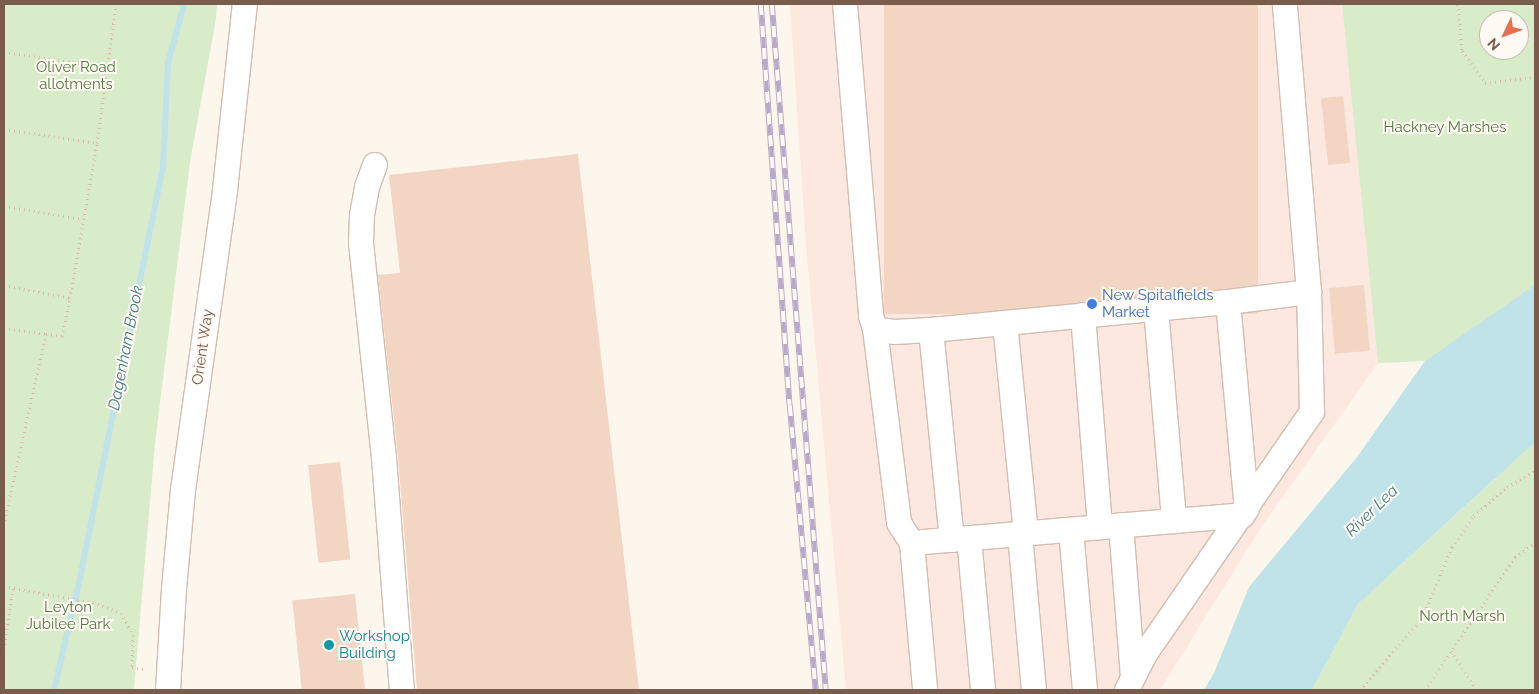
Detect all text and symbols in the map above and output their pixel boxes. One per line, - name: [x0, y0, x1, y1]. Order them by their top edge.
- north arrow: [1479, 10, 1529, 60]
- text: N: [1484, 35, 1503, 54]
- park label: Oliver Road allotments: [36, 58, 116, 93]
- park label: Hackney Marshes: [1383, 119, 1507, 137]
- water label: Dagenham Brook: [105, 284, 147, 412]
- place label: New Spitalfields Market: [1102, 286, 1214, 321]
- marker: New Spitalfields Market: [1086, 298, 1098, 310]
- street label: Orient Way: [189, 308, 217, 386]
- water label: River Lea: [1342, 481, 1402, 541]
- park label: Leyton Jubilee Park: [26, 598, 110, 633]
- park label: North Marsh: [1419, 608, 1505, 626]
- place label: Workshop Building: [339, 627, 410, 662]
- marker: Workshop Building: [323, 639, 335, 651]

